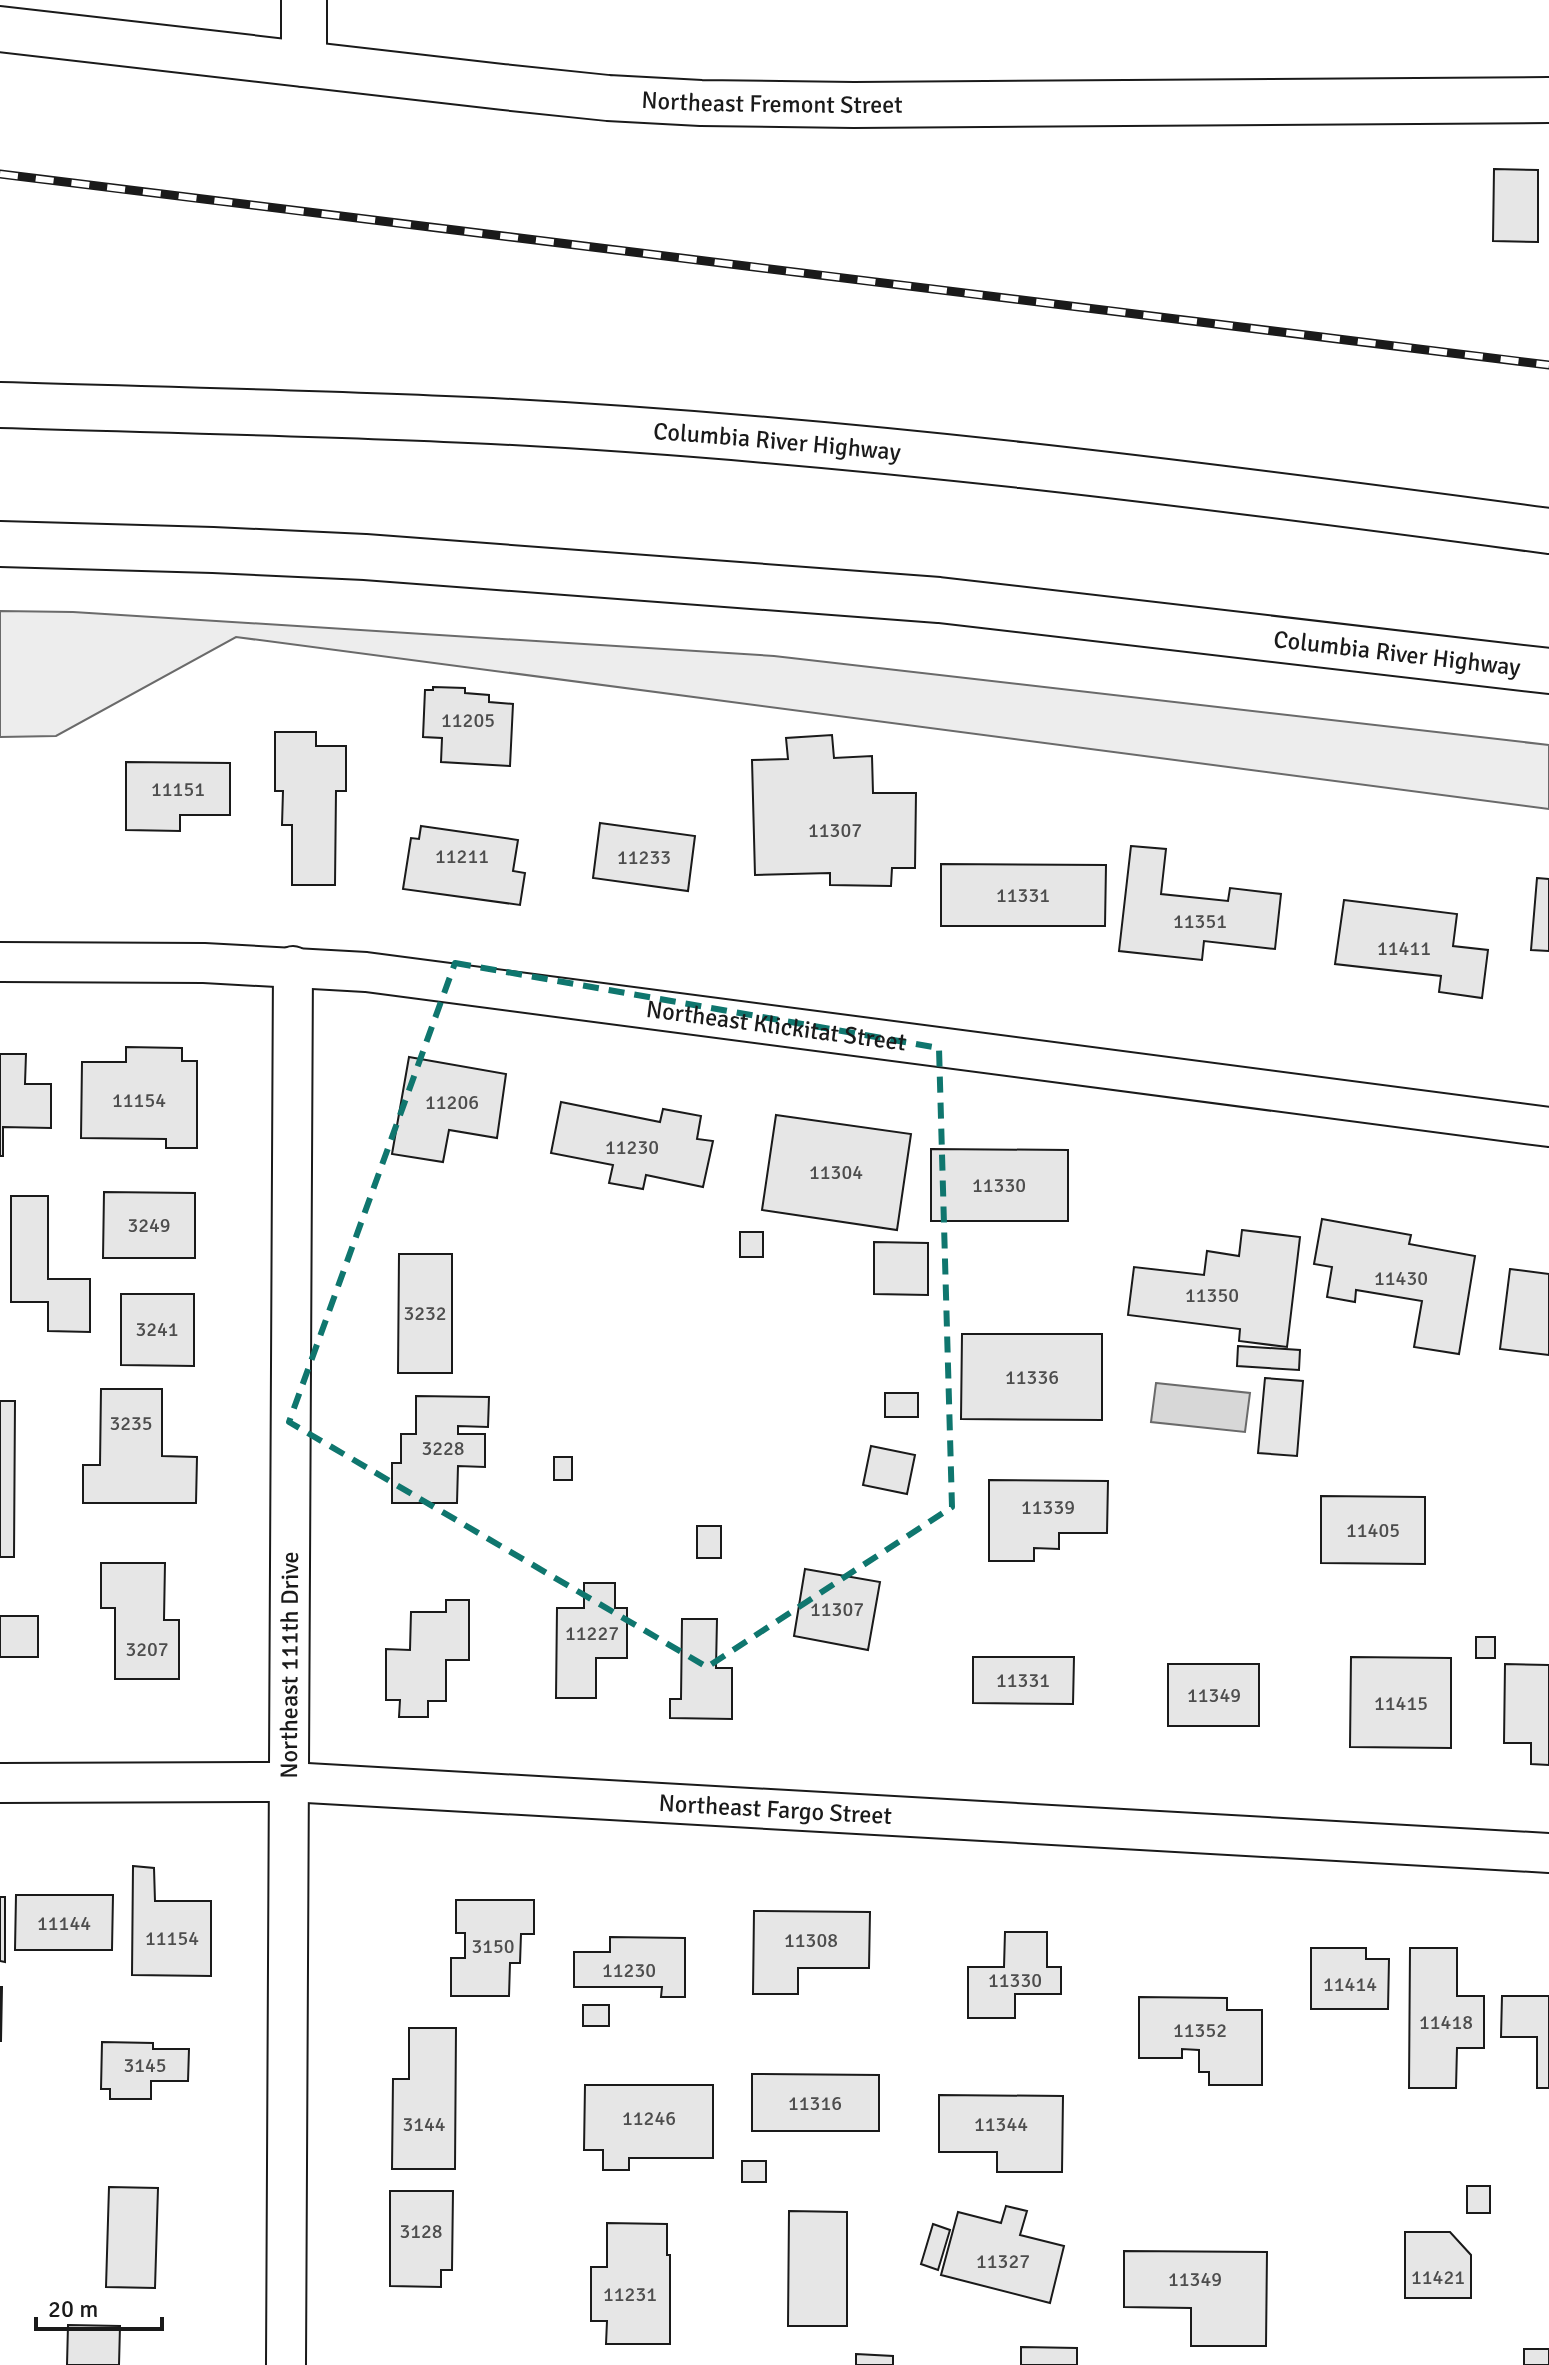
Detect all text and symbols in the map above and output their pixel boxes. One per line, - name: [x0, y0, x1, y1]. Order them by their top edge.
- street label: Northeast Fremont Street: [641, 85, 903, 120]
- street label: Columbia River Highway: [652, 416, 902, 467]
- street label: Columbia River Highway: [1272, 624, 1522, 683]
- house number: 11205: [441, 708, 495, 733]
- house number: 11151: [151, 777, 205, 802]
- house number: 11307: [808, 818, 862, 843]
- house number: 11211: [435, 844, 489, 869]
- house number: 11233: [617, 845, 671, 870]
- house number: 11331: [996, 883, 1050, 908]
- house number: 11351: [1173, 909, 1227, 934]
- house number: 11411: [1377, 936, 1431, 961]
- street label: Northeast Klickitat Street: [644, 994, 908, 1058]
- house number: 11154: [112, 1088, 166, 1113]
- house number: 11206: [425, 1090, 479, 1115]
- house number: 11230: [605, 1135, 659, 1160]
- house number: 11304: [809, 1160, 863, 1185]
- house number: 11330: [972, 1173, 1026, 1198]
- house number: 3249: [127, 1213, 171, 1238]
- house number: 11430: [1374, 1266, 1428, 1291]
- house number: 11350: [1185, 1283, 1239, 1308]
- house number: 3232: [403, 1301, 447, 1326]
- house number: 3241: [135, 1317, 179, 1342]
- house number: 11336: [1005, 1365, 1059, 1390]
- house number: 3235: [109, 1411, 153, 1436]
- house number: 3228: [421, 1436, 465, 1461]
- house number: 11339: [1021, 1495, 1075, 1520]
- house number: 11405: [1346, 1518, 1400, 1543]
- street label: Northeast 111th Drive: [274, 1551, 305, 1779]
- house number: 11307: [810, 1597, 864, 1622]
- house number: 11227: [565, 1621, 619, 1646]
- house number: 3207: [125, 1637, 169, 1662]
- house number: 11331: [996, 1668, 1050, 1693]
- house number: 11349: [1187, 1683, 1241, 1708]
- house number: 11415: [1374, 1691, 1428, 1716]
- street label: Northeast Fargo Street: [658, 1788, 893, 1831]
- house number: 11144: [37, 1911, 91, 1936]
- house number: 11154: [145, 1926, 199, 1951]
- house number: 11308: [784, 1928, 838, 1953]
- house number: 3150: [471, 1934, 515, 1959]
- house number: 11230: [602, 1958, 656, 1983]
- house number: 11330: [988, 1968, 1042, 1993]
- house number: 11414: [1323, 1972, 1377, 1997]
- house number: 11418: [1419, 2010, 1473, 2035]
- house number: 11352: [1173, 2018, 1227, 2043]
- house number: 3145: [123, 2053, 167, 2078]
- house number: 11316: [788, 2091, 842, 2116]
- house number: 11246: [622, 2106, 676, 2131]
- house number: 3144: [402, 2112, 446, 2137]
- house number: 11344: [974, 2112, 1028, 2137]
- house number: 3128: [399, 2219, 443, 2244]
- house number: 11327: [976, 2249, 1030, 2274]
- house number: 11421: [1411, 2265, 1465, 2290]
- house number: 11349: [1168, 2267, 1222, 2292]
- scale bar: [36, 2281, 162, 2331]
- house number: 11231: [603, 2282, 657, 2307]
- text: 20 m: [48, 2294, 98, 2324]

